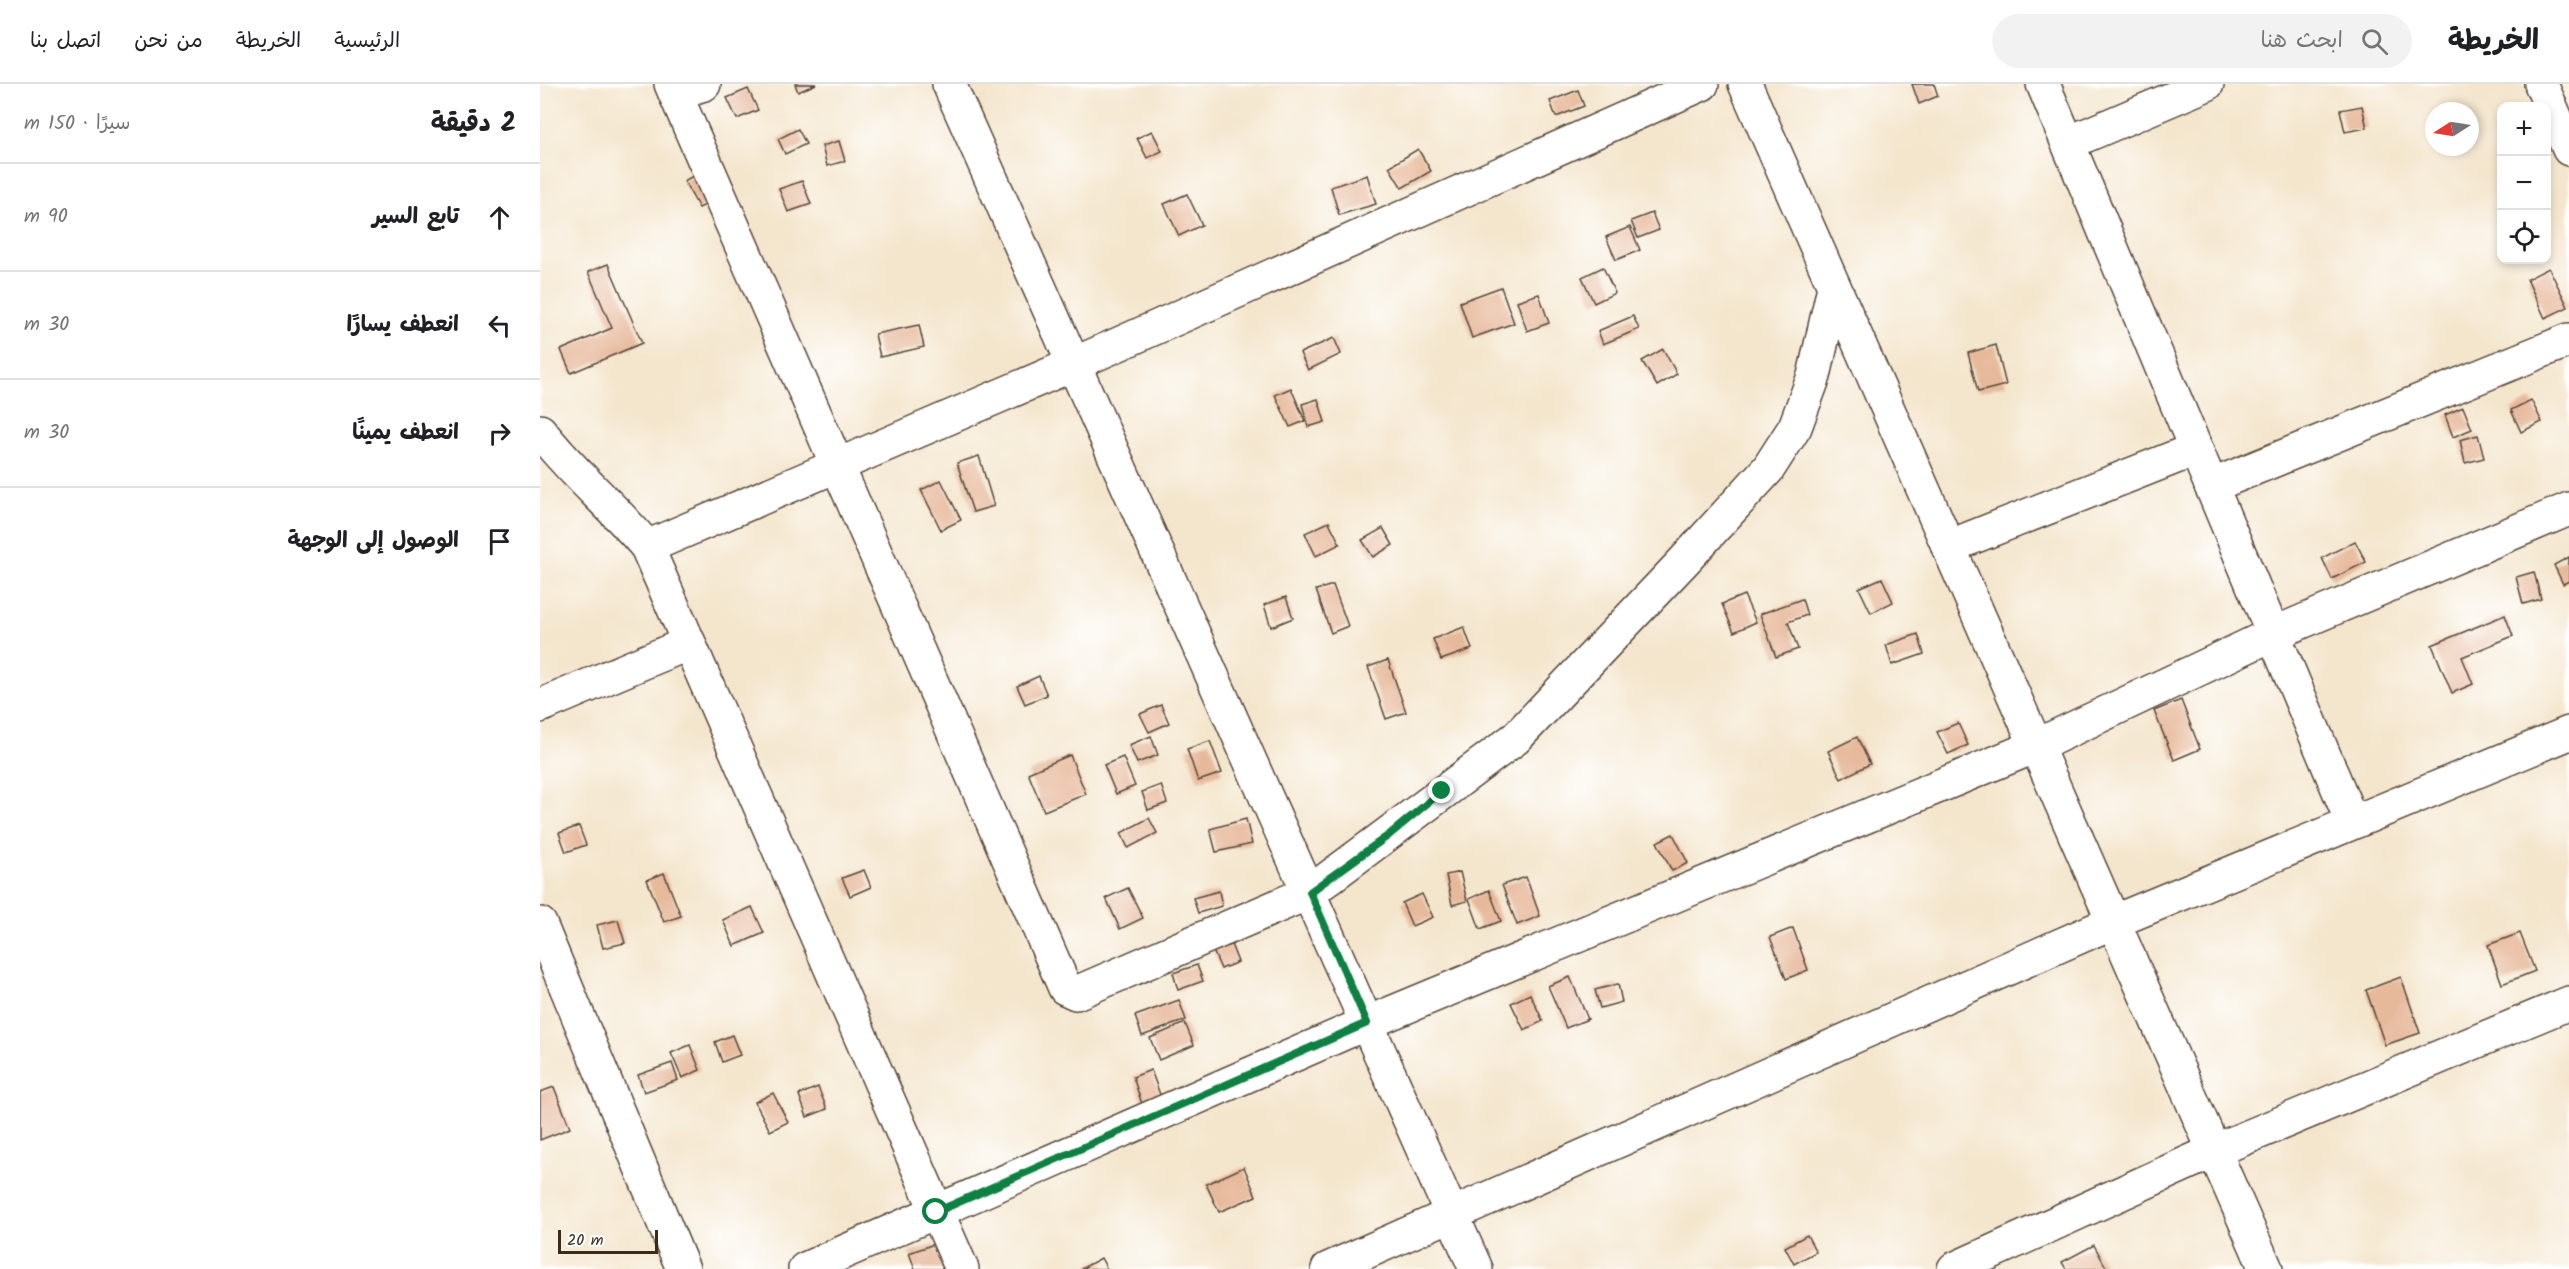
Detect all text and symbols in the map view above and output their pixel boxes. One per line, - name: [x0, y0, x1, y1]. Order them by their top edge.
- search box: [1992, 14, 2412, 68]
- text: الخريطة: [2448, 19, 2539, 64]
- text: ابحث هنا: [2260, 24, 2343, 59]
- text: اتصل بنا: [30, 25, 101, 58]
- text: من نحن: [134, 25, 203, 58]
- text: الخريطة: [236, 25, 301, 58]
- text: الرئيسية: [334, 25, 400, 58]
- icon: search: [2358, 25, 2391, 58]
- north arrow: [2425, 102, 2479, 156]
- map controls: [2497, 102, 2551, 264]
- button: +: [2497, 102, 2551, 156]
- text: 2 دقيقة: [431, 103, 516, 145]
- text: سيرًا · 150 m: [24, 108, 131, 140]
- button: −: [2497, 156, 2551, 210]
- text: تابع السير: [372, 200, 459, 235]
- text: 90 m: [24, 201, 68, 233]
- icon: ahead: [483, 201, 516, 234]
- button: locate: [2497, 210, 2551, 264]
- text: انعطف يسارًا: [347, 308, 459, 343]
- text: 30 m: [24, 309, 69, 341]
- icon: left: [483, 309, 516, 342]
- text: انعطف يمينًا: [352, 416, 459, 451]
- text: 30 m: [24, 417, 69, 449]
- icon: right: [483, 417, 516, 450]
- text: الوصول إلى الوجهة: [287, 524, 459, 559]
- icon: arrive: [483, 525, 516, 558]
- route end: [1428, 777, 1454, 803]
- route start: [922, 1198, 948, 1224]
- scale bar: [558, 1227, 658, 1254]
- text: 20 m: [567, 1228, 603, 1253]

